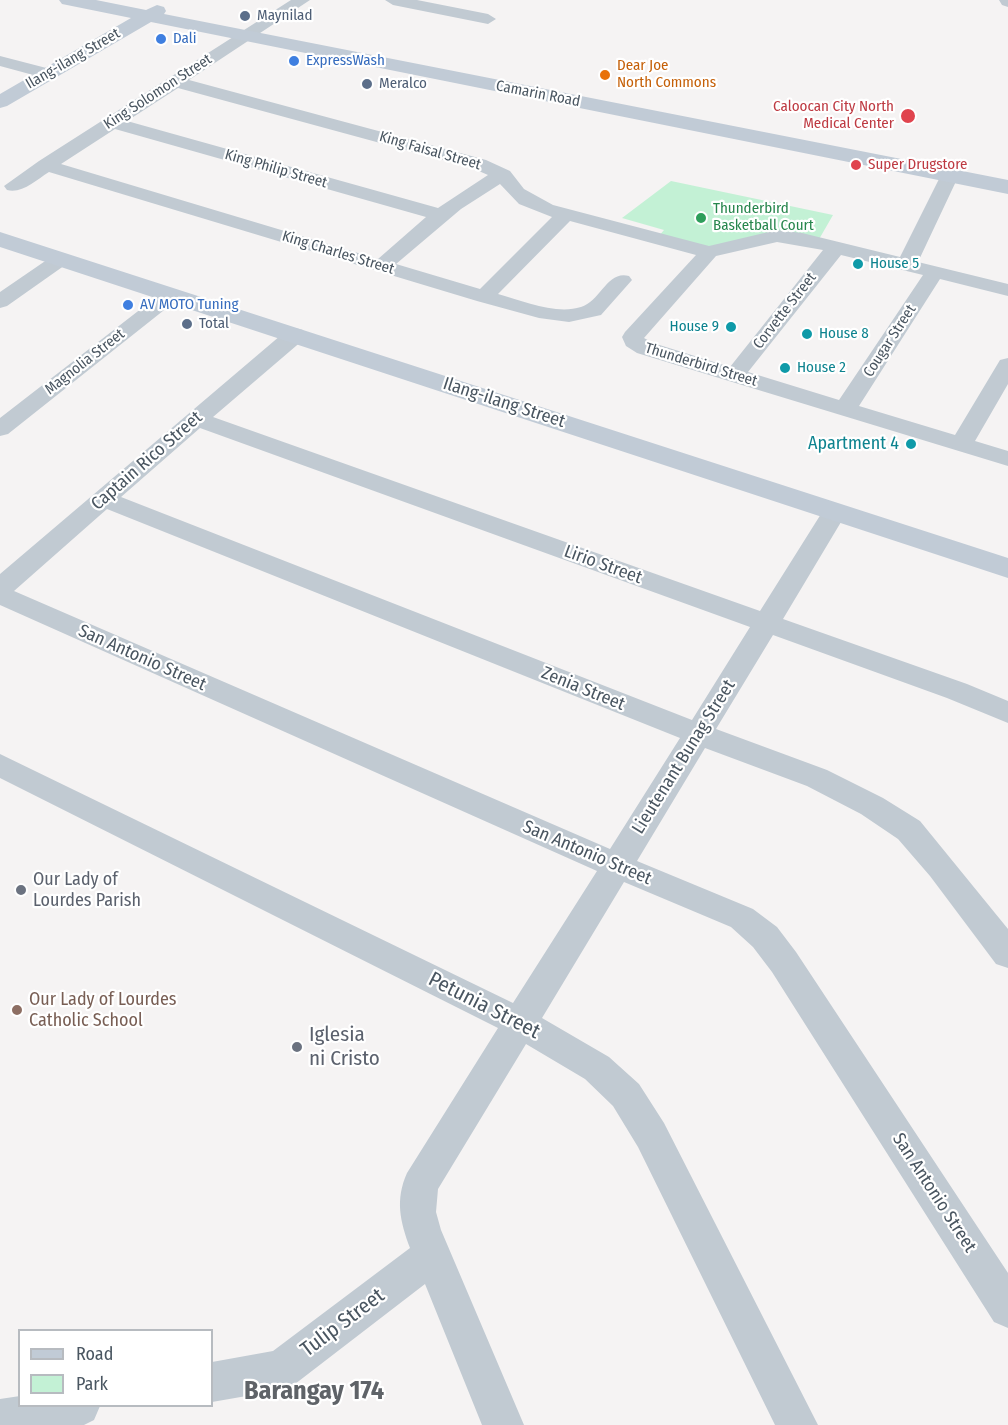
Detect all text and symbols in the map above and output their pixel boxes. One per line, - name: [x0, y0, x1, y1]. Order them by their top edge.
- place label: Maynilad: [257, 7, 312, 25]
- marker: Maynilad: [238, 9, 252, 23]
- street label: Ilang-ilang Street: [23, 25, 123, 93]
- place label: Dali: [173, 30, 197, 48]
- marker: Dali: [154, 32, 168, 46]
- street label: King Solomon Street: [101, 50, 215, 134]
- place label: ExpressWash: [306, 52, 385, 70]
- marker: ExpressWash: [287, 54, 301, 68]
- place label: Dear Joe North Commons: [617, 57, 716, 92]
- marker: Dear Joe North Commons: [598, 68, 612, 82]
- place label: Meralco: [379, 75, 427, 93]
- marker: Meralco: [360, 77, 374, 91]
- street label: Camarin Road: [494, 77, 582, 111]
- place label: Caloocan City North Medical Center: [773, 98, 894, 133]
- marker: Caloocan City North Medical Center: [899, 107, 917, 125]
- street label: King Faisal Street: [377, 128, 483, 174]
- street label: King Philip Street: [223, 146, 329, 192]
- place label: Super Drugstore: [868, 156, 967, 174]
- marker: Super Drugstore: [849, 158, 863, 172]
- place label: Thunderbird Basketball Court: [713, 200, 814, 235]
- marker: Thunderbird Basketball Court: [694, 211, 708, 225]
- street label: King Charles Street: [280, 227, 396, 279]
- place label: House 5: [870, 255, 919, 273]
- marker: House 5: [851, 257, 865, 271]
- street label: Corvette Street: [750, 269, 820, 353]
- place label: AV MOTO Tuning: [140, 296, 238, 314]
- marker: AV MOTO Tuning: [121, 298, 135, 312]
- street label: Cougar Street: [860, 301, 920, 381]
- place label: Total: [199, 315, 229, 333]
- marker: Total: [180, 317, 194, 331]
- place label: House 9: [670, 318, 719, 336]
- marker: House 9: [724, 320, 738, 334]
- street label: Magnolia Street: [42, 325, 128, 399]
- place label: House 8: [819, 325, 869, 343]
- marker: House 8: [800, 327, 814, 341]
- street label: Thunderbird Street: [643, 339, 759, 391]
- place label: House 2: [797, 359, 846, 377]
- marker: House 2: [778, 361, 792, 375]
- street label: Ilang-ilang Street: [440, 373, 568, 433]
- street label: Captain Rico Street: [87, 407, 207, 515]
- place label: Apartment 4: [808, 433, 899, 455]
- marker: Apartment 4: [904, 437, 918, 451]
- street label: Lirio Street: [561, 541, 645, 589]
- street label: San Antonio Street: [75, 620, 209, 696]
- street label: Zenia Street: [538, 662, 628, 716]
- street label: Lieutenant Bunag Street: [628, 676, 740, 838]
- street label: San Antonio Street: [520, 816, 654, 890]
- place label: Our Lady of Lourdes Parish: [33, 869, 141, 912]
- marker: Our Lady of Lourdes Parish: [14, 883, 28, 897]
- street label: Petunia Street: [424, 967, 544, 1045]
- place label: Our Lady of Lourdes Catholic School: [29, 989, 176, 1032]
- marker: Our Lady of Lourdes Catholic School: [10, 1003, 24, 1017]
- place label: Iglesia ni Cristo: [309, 1022, 380, 1072]
- marker: Iglesia ni Cristo: [290, 1040, 304, 1054]
- street label: San Antonio Street: [888, 1129, 980, 1257]
- street label: Tulip Street: [296, 1283, 390, 1363]
- legend: [18, 1329, 213, 1407]
- text: Road: [76, 1343, 113, 1365]
- text: Park: [76, 1373, 108, 1395]
- district label: Barangay 174: [244, 1376, 384, 1408]

